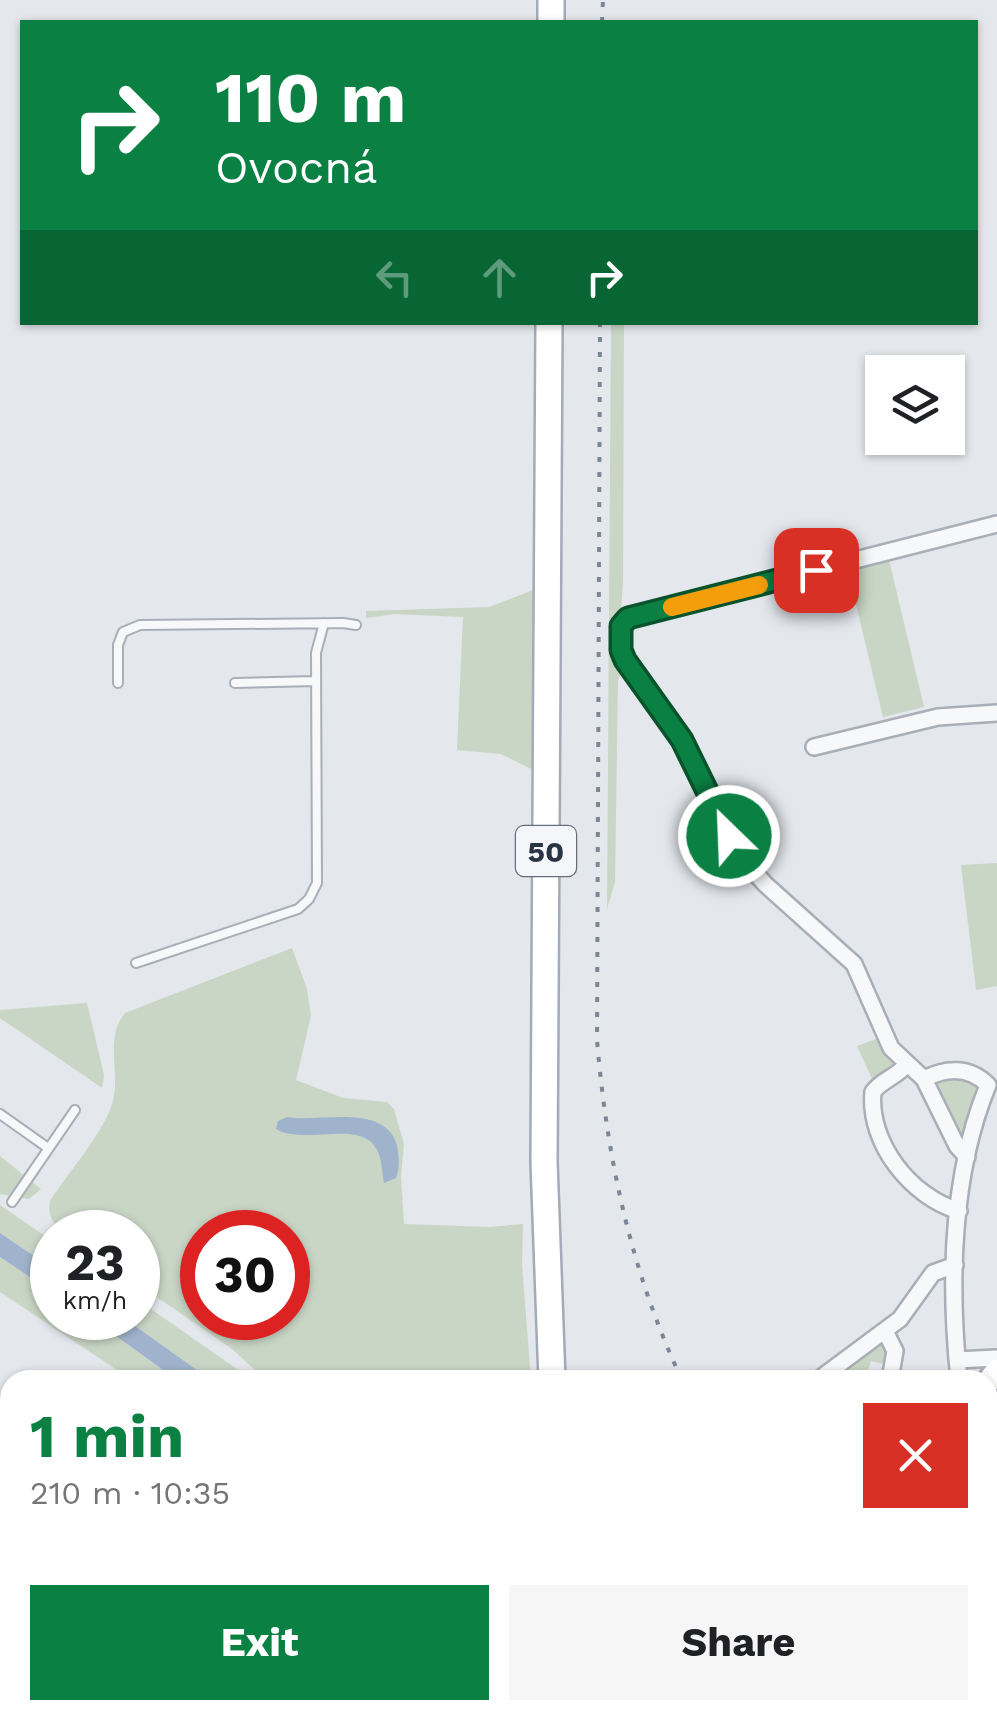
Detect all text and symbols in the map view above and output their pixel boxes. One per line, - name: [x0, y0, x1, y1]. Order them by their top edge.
- text: 110 m: [215, 57, 406, 139]
- icon: right: [50, 60, 180, 190]
- text: Ovocná: [215, 141, 378, 194]
- icon: left: [367, 250, 422, 305]
- icon: ahead: [472, 250, 527, 305]
- icon: right: [577, 250, 632, 305]
- map controls: [865, 355, 965, 455]
- button: layers: [865, 355, 965, 455]
- pin: [774, 528, 859, 613]
- icon: arrive: [789, 543, 844, 598]
- position arrow: [677, 784, 781, 888]
- road number: 50: [516, 826, 576, 876]
- speed limit sign: 30: [180, 1210, 310, 1340]
- text: 23: [65, 1233, 125, 1292]
- text: km/h: [63, 1286, 127, 1315]
- text: 1 min: [30, 1401, 184, 1472]
- button: close: [863, 1403, 968, 1508]
- text: 210 m · 10:35: [30, 1474, 230, 1512]
- button: Exit: [30, 1585, 489, 1700]
- button: Share: [509, 1585, 968, 1700]

